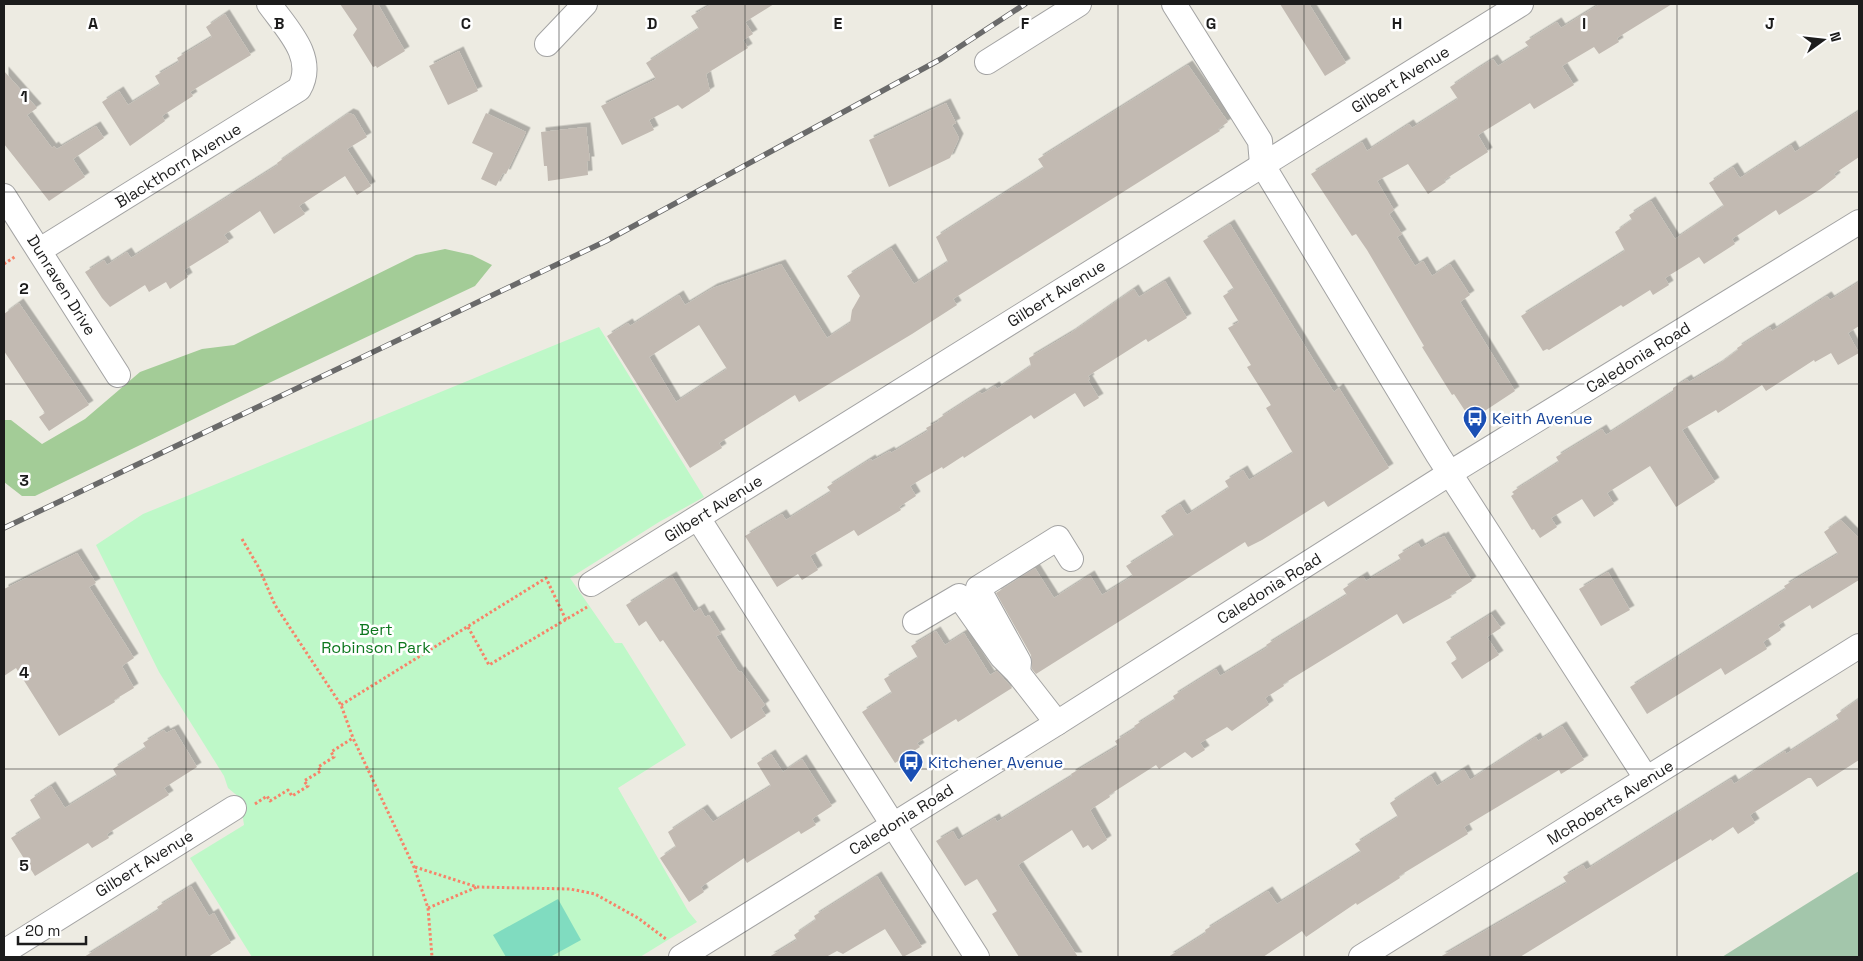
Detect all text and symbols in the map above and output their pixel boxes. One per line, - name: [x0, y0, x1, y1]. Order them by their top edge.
- text: A: [88, 13, 98, 34]
- text: B: [274, 13, 284, 34]
- text: C: [461, 13, 471, 34]
- text: D: [647, 13, 657, 34]
- text: E: [834, 13, 843, 34]
- text: F: [1021, 13, 1030, 34]
- text: G: [1206, 13, 1216, 34]
- text: H: [1392, 13, 1402, 34]
- text: I: [1582, 13, 1586, 34]
- text: J: [1765, 13, 1775, 34]
- north arrow: [1798, 15, 1848, 65]
- text: N: [1826, 30, 1845, 44]
- street label: Gilbert Avenue: [1347, 41, 1453, 118]
- text: 1: [20, 86, 28, 107]
- street label: Blackthorn Avenue: [111, 118, 245, 213]
- street label: Dunraven Drive: [22, 231, 101, 339]
- street label: Gilbert Avenue: [1003, 255, 1109, 332]
- text: 2: [19, 278, 29, 299]
- street label: Caledonia Road: [1582, 317, 1694, 398]
- bus stop icon: Keith Avenue: [1462, 405, 1488, 439]
- place label: Keith Avenue: [1492, 408, 1592, 429]
- text: 3: [19, 470, 29, 491]
- street label: Gilbert Avenue: [660, 470, 766, 547]
- street label: Caledonia Road: [1213, 548, 1325, 629]
- park label: Bert Robinson Park: [321, 619, 431, 658]
- text: 4: [19, 662, 29, 683]
- bus stop icon: Kitchener Avenue: [898, 749, 924, 783]
- place label: Kitchener Avenue: [928, 752, 1063, 773]
- street label: McRoberts Avenue: [1543, 755, 1677, 850]
- street label: Caledonia Road: [845, 779, 957, 860]
- street label: Gilbert Avenue: [91, 825, 197, 902]
- text: 5: [19, 855, 29, 876]
- scale bar: [18, 914, 85, 946]
- text: 20 m: [25, 921, 60, 940]

